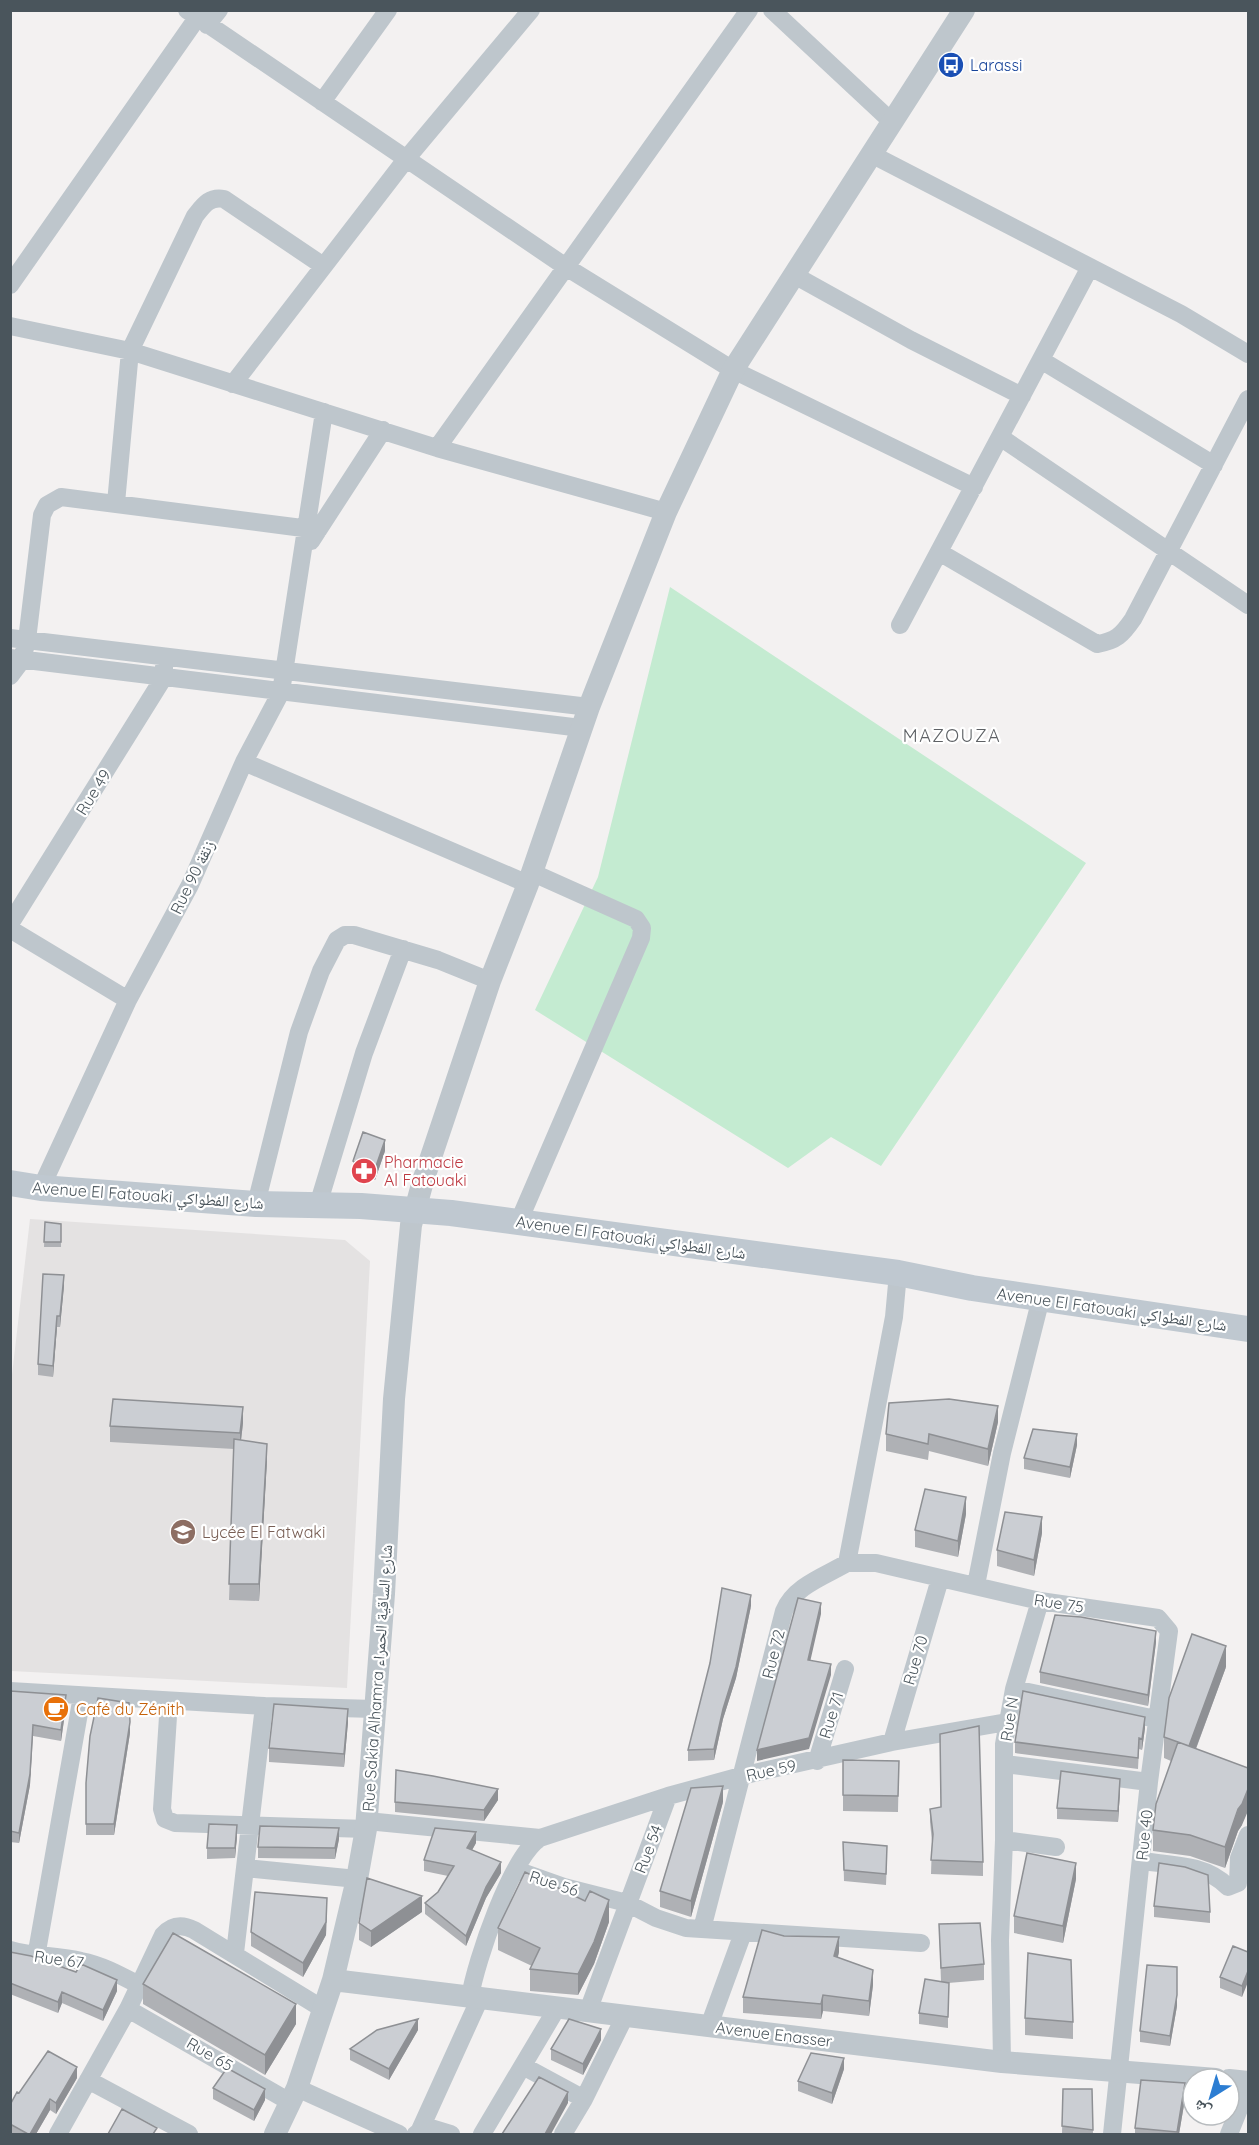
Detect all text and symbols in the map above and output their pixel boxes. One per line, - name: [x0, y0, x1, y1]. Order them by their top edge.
- bus stop icon: Larassi: [936, 50, 966, 80]
- place label: Larassi: [970, 55, 1022, 75]
- district label: MAZOUZA: [903, 724, 1001, 747]
- street label: Rue 49: [71, 765, 115, 819]
- street label: Rue 90 زنقة: [165, 837, 219, 917]
- place label: Pharmacie Al Fatouaki: [384, 1152, 467, 1190]
- pharmacy icon: Pharmacie Al Fatouaki: [349, 1156, 379, 1186]
- street label: Avenue El Fatouaki شارع الفطواكي: [31, 1177, 264, 1216]
- street label: Avenue El Fatouaki شارع الفطواكي: [514, 1211, 747, 1266]
- street label: Avenue El Fatouaki شارع الفطواكي: [995, 1283, 1228, 1338]
- school or university icon: Lycée El Fatwaki: [168, 1517, 198, 1547]
- place label: Lycée El Fatwaki: [202, 1522, 325, 1542]
- street label: Rue Sakia Alhamra شارع الساقية الحمراء: [358, 1544, 397, 1812]
- street label: Rue 75: [1033, 1589, 1085, 1617]
- street label: Rue 72: [757, 1627, 789, 1681]
- street label: Rue 70: [898, 1633, 932, 1687]
- street label: Rue 71: [814, 1689, 848, 1741]
- cafe icon: Café du Zénith: [41, 1694, 71, 1724]
- street label: Rue N: [996, 1695, 1022, 1743]
- place label: Café du Zénith: [76, 1699, 185, 1719]
- street label: Rue 59: [744, 1755, 798, 1785]
- street label: Rue 40: [1131, 1809, 1157, 1861]
- street label: Rue 54: [630, 1822, 666, 1876]
- street label: Rue 56: [527, 1866, 581, 1900]
- street label: Rue 67: [33, 1946, 85, 1972]
- street label: Avenue Enasser: [715, 2017, 833, 2051]
- street label: Rue 65: [183, 2033, 237, 2075]
- north arrow: [1181, 2067, 1241, 2127]
- text: ش: [1189, 2096, 1215, 2122]

